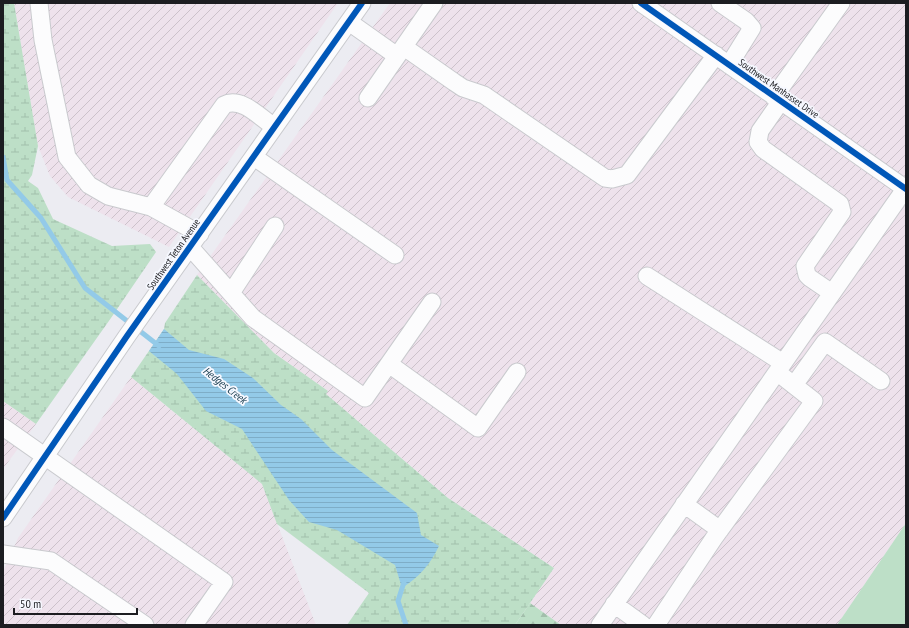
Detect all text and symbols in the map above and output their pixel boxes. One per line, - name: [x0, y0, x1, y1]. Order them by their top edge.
- street label: Southwest Manhasset Drive: [736, 56, 822, 121]
- street label: Southwest Teton Avenue: [144, 216, 203, 292]
- water label: Hedges Creek: [200, 364, 251, 408]
- scale bar: [14, 590, 137, 616]
- text: 50 m: [20, 596, 41, 611]

